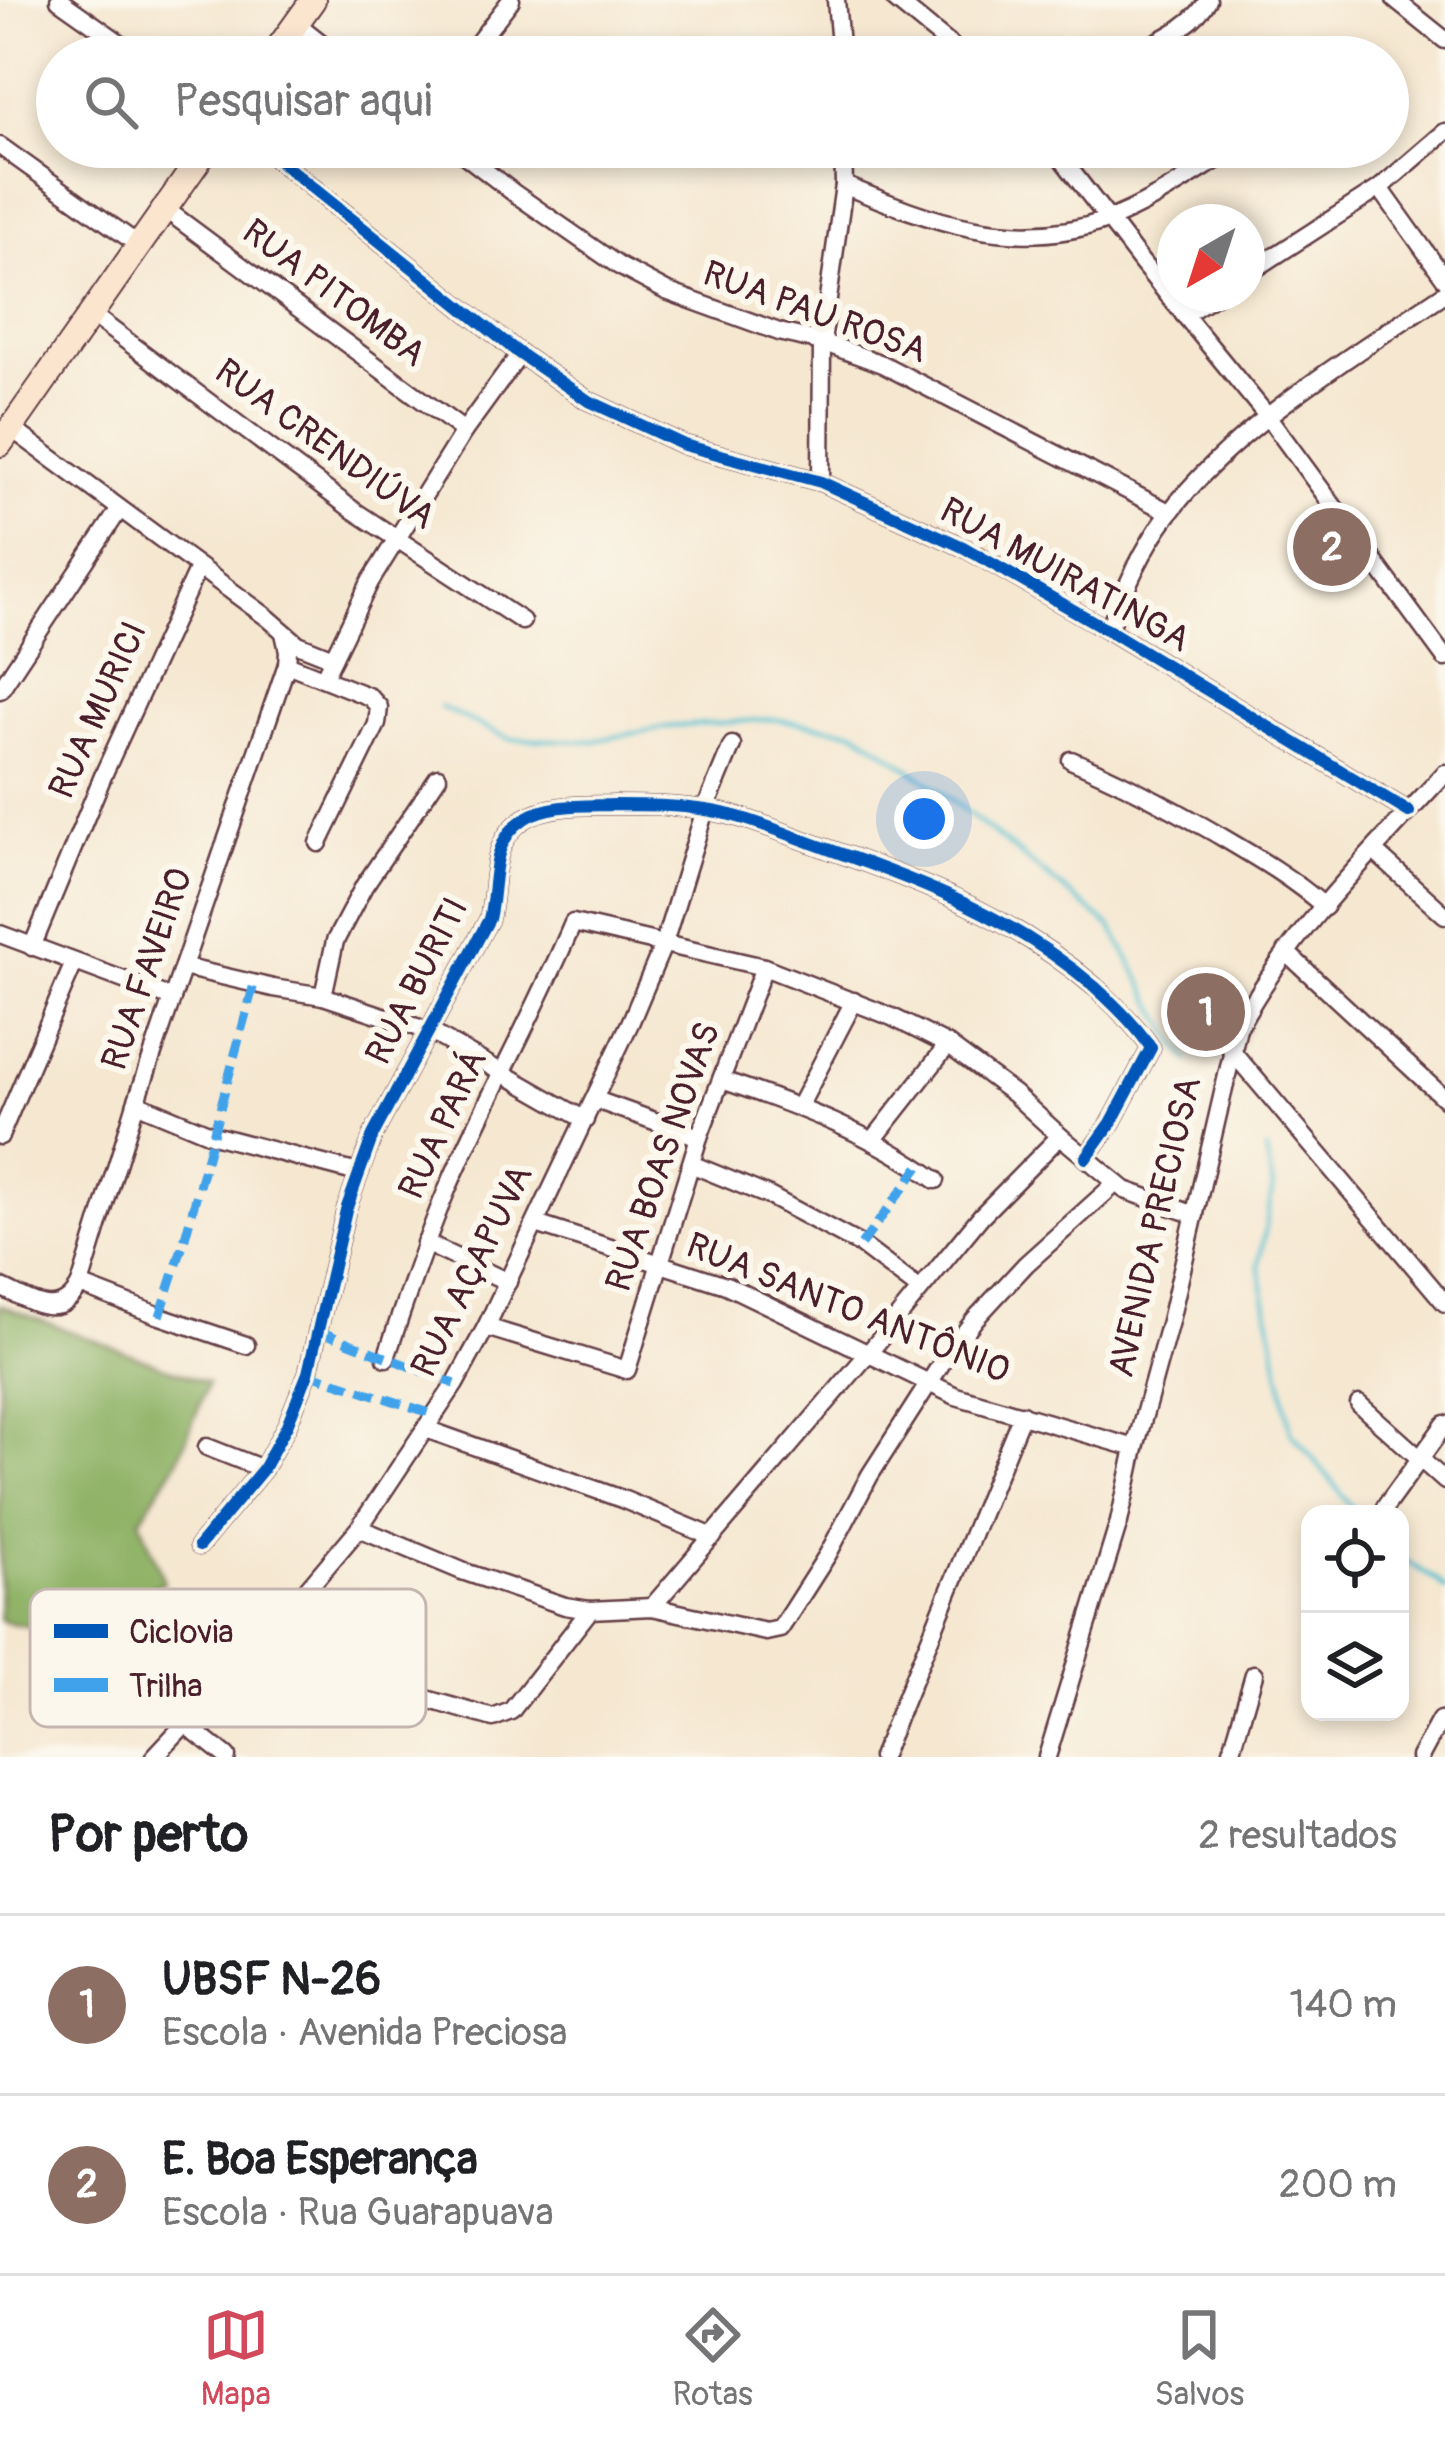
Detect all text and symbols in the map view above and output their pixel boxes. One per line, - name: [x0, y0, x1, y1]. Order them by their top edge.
- search box: [36, 36, 1409, 168]
- icon: search: [78, 69, 144, 135]
- text: Pesquisar aqui: [174, 74, 432, 130]
- north arrow: [1157, 204, 1265, 312]
- street label: RUA PITOMBA: [233, 209, 435, 377]
- street label: RUA PAU ROSA: [697, 251, 933, 373]
- street label: RUA CRENDIÚVA: [206, 349, 444, 539]
- street label: RUA MUIRATINGA: [932, 488, 1198, 662]
- pin: 2: [1293, 502, 1371, 592]
- street label: RUA MURICI: [39, 615, 157, 805]
- your location: [894, 789, 954, 849]
- street label: RUA FAVEIRO: [91, 862, 203, 1076]
- street label: RUA BURITI: [356, 890, 478, 1072]
- pin: 1: [1167, 967, 1245, 1057]
- street label: RUA BOAS NOVAS: [596, 1017, 730, 1297]
- street label: RUA PARÁ: [389, 1042, 497, 1206]
- street label: AVENIDA PRECIOSA: [1099, 1072, 1211, 1382]
- street label: RUA AÇAPUVA: [401, 1158, 543, 1384]
- street label: RUA SANTO ANTÔNIO: [680, 1223, 1016, 1393]
- map controls: [1301, 1505, 1409, 1721]
- button: locate: [1301, 1505, 1409, 1613]
- legend: [30, 1589, 426, 1727]
- text: Ciclovia: [129, 1612, 234, 1653]
- button: layers: [1301, 1613, 1409, 1721]
- text: Trilha: [129, 1666, 203, 1707]
- text: Por perto: [48, 1803, 248, 1867]
- text: 2 resultados: [1198, 1811, 1397, 1860]
- text: UBSF N-26: [162, 1952, 381, 2008]
- text: 1: [79, 1980, 95, 2029]
- text: 140 m: [1289, 1980, 1397, 2029]
- text: Escola · Avenida Preciosa: [162, 2008, 567, 2057]
- text: E. Boa Esperança: [162, 2132, 478, 2188]
- text: 2: [76, 2160, 98, 2209]
- text: 200 m: [1279, 2160, 1397, 2209]
- text: Escola · Rua Guarapuava: [162, 2188, 554, 2237]
- tab: Mapa: [201, 2302, 271, 2415]
- tab: Rotas: [673, 2302, 753, 2415]
- tab: Salvos: [1154, 2302, 1244, 2415]

